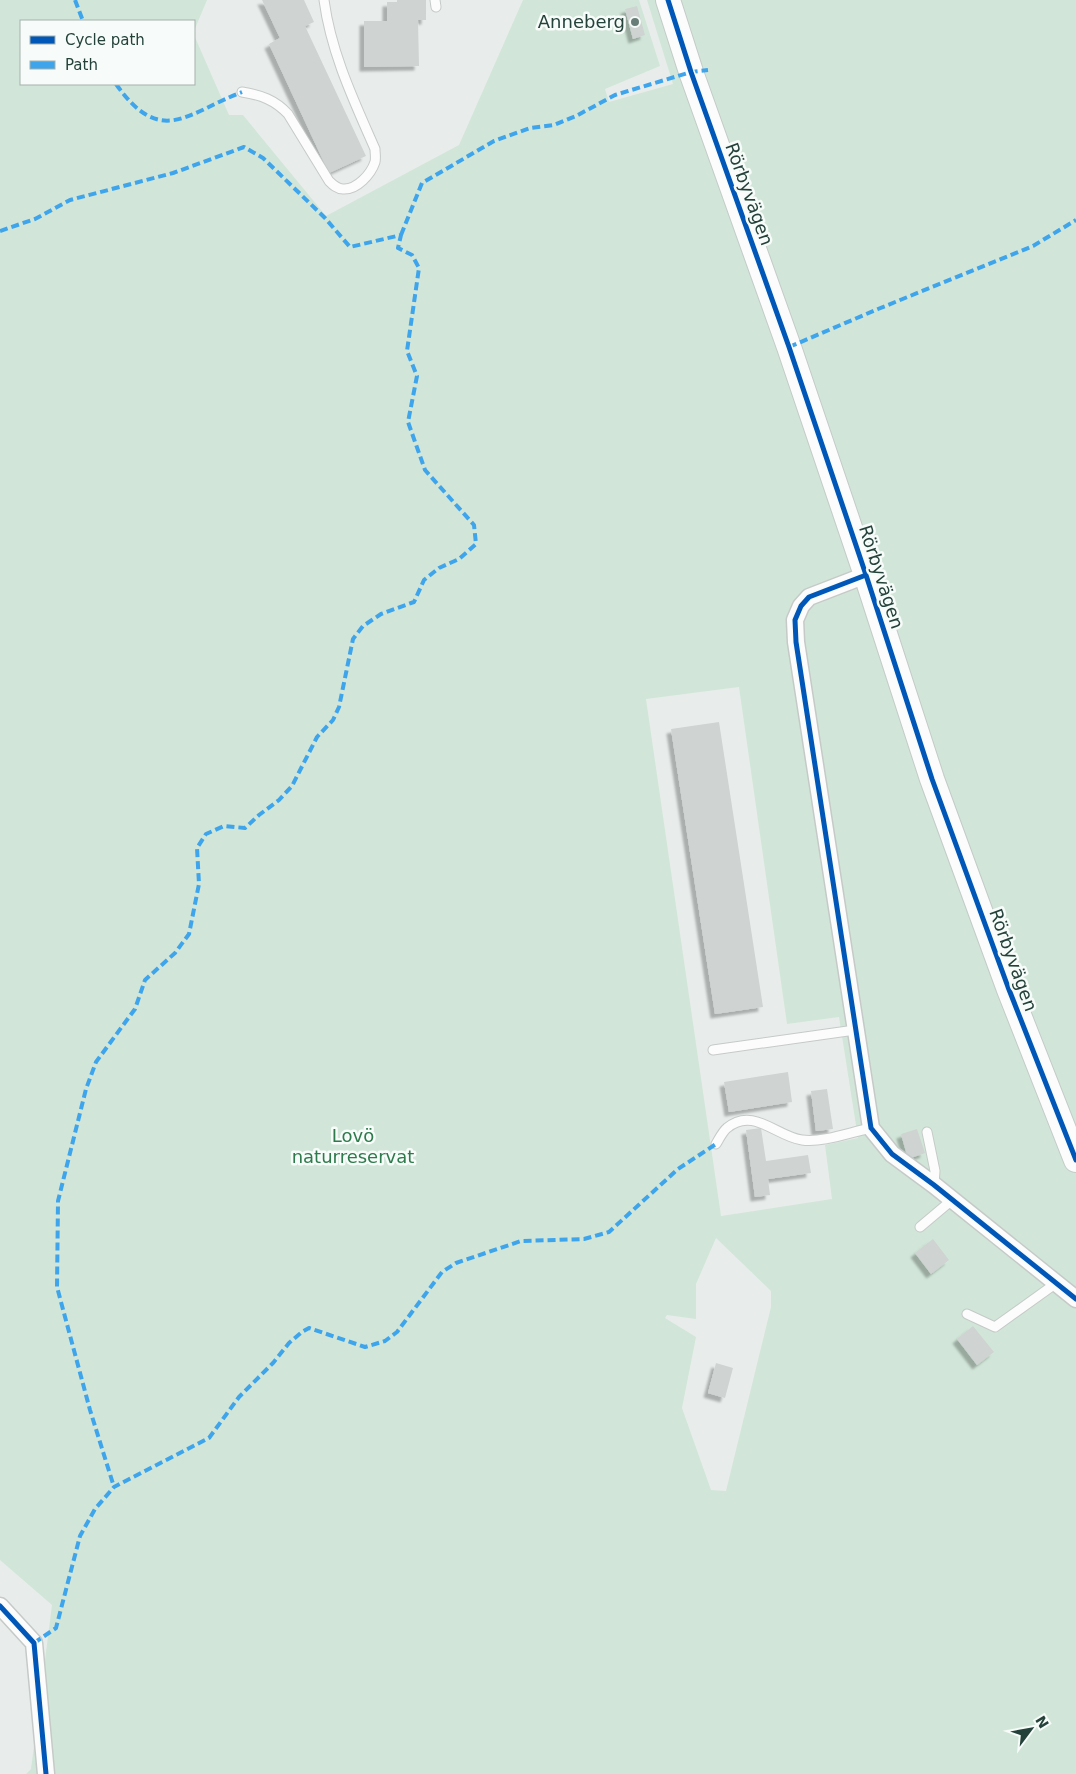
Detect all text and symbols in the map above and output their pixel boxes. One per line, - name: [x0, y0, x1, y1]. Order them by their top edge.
- place label: Anneberg: [538, 11, 625, 32]
- marker: Anneberg: [629, 16, 641, 28]
- legend: [20, 20, 195, 85]
- text: Cycle path: [65, 31, 145, 49]
- text: Path: [65, 56, 98, 74]
- street label: Rörbyvägen: [721, 140, 778, 248]
- street label: Rörbyvägen: [855, 522, 908, 631]
- street label: Rörbyvägen: [985, 906, 1042, 1014]
- park label: Lovö naturreservat: [292, 1125, 414, 1167]
- north arrow: [1006, 1704, 1056, 1754]
- text: N: [1032, 1713, 1052, 1731]

